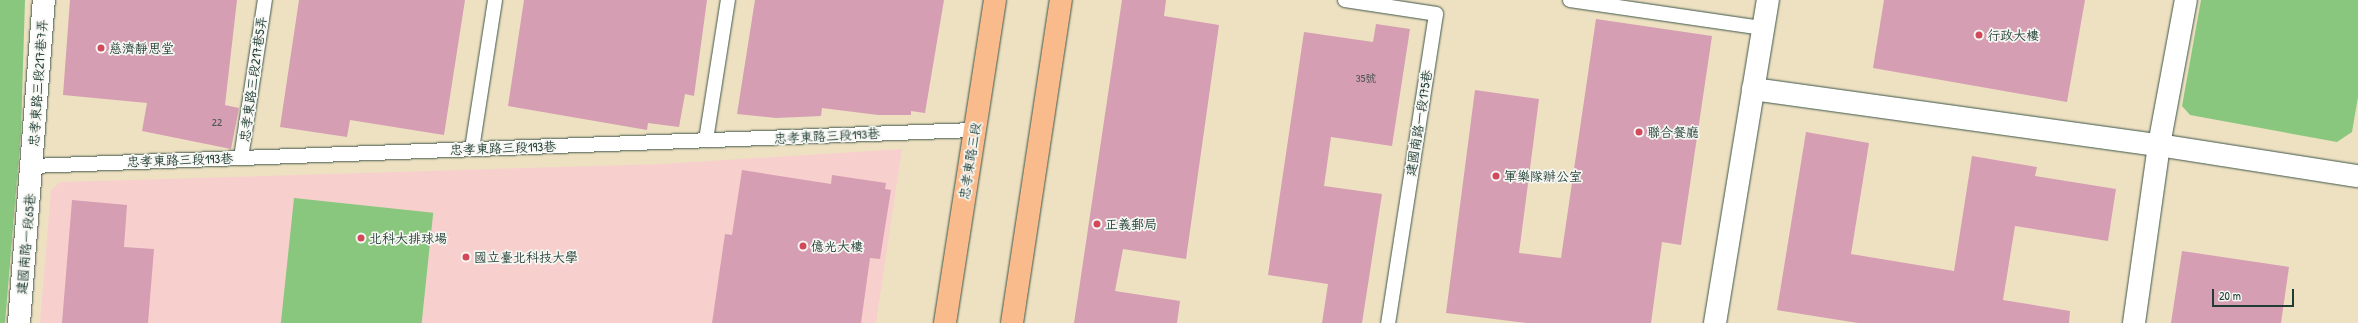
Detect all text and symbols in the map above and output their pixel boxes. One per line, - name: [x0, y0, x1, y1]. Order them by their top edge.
- street label: 忠孝東路三段217巷5弄: [236, 15, 270, 143]
- street label: 忠孝東路三段217巷7弄: [26, 19, 50, 147]
- place label: 行政大樓: [1987, 27, 2039, 43]
- marker: 行政大樓: [1974, 30, 1984, 40]
- place label: 慈濟靜思堂: [109, 40, 174, 56]
- marker: 慈濟靜思堂: [96, 43, 106, 53]
- street label: 建國南路一段175巷: [1403, 69, 1435, 177]
- house number: 35號: [1356, 71, 1376, 85]
- house number: 22: [212, 115, 222, 129]
- street label: 忠孝東路三段: [956, 121, 984, 201]
- place label: 聯合餐廳: [1647, 124, 1699, 140]
- street label: 忠孝東路三段193巷: [774, 125, 880, 147]
- marker: 聯合餐廳: [1634, 127, 1644, 137]
- street label: 忠孝東路三段193巷: [450, 138, 556, 158]
- street label: 忠孝東路三段193巷: [127, 150, 233, 170]
- place label: 軍樂隊辦公室: [1504, 168, 1582, 184]
- marker: 軍樂隊辦公室: [1491, 171, 1501, 181]
- street label: 建國南路一段65巷: [14, 193, 38, 295]
- place label: 正義郵局: [1105, 216, 1157, 232]
- marker: 正義郵局: [1092, 219, 1102, 229]
- place label: 北科大排球場: [369, 230, 447, 246]
- marker: 北科大排球場: [356, 233, 366, 243]
- place label: 億光大樓: [811, 238, 863, 254]
- marker: 億光大樓: [798, 241, 808, 251]
- place label: 國立臺北科技大學: [474, 249, 578, 265]
- marker: 國立臺北科技大學: [461, 252, 471, 262]
- scale bar: [2214, 281, 2296, 307]
- text: 20 m: [2219, 287, 2241, 304]

